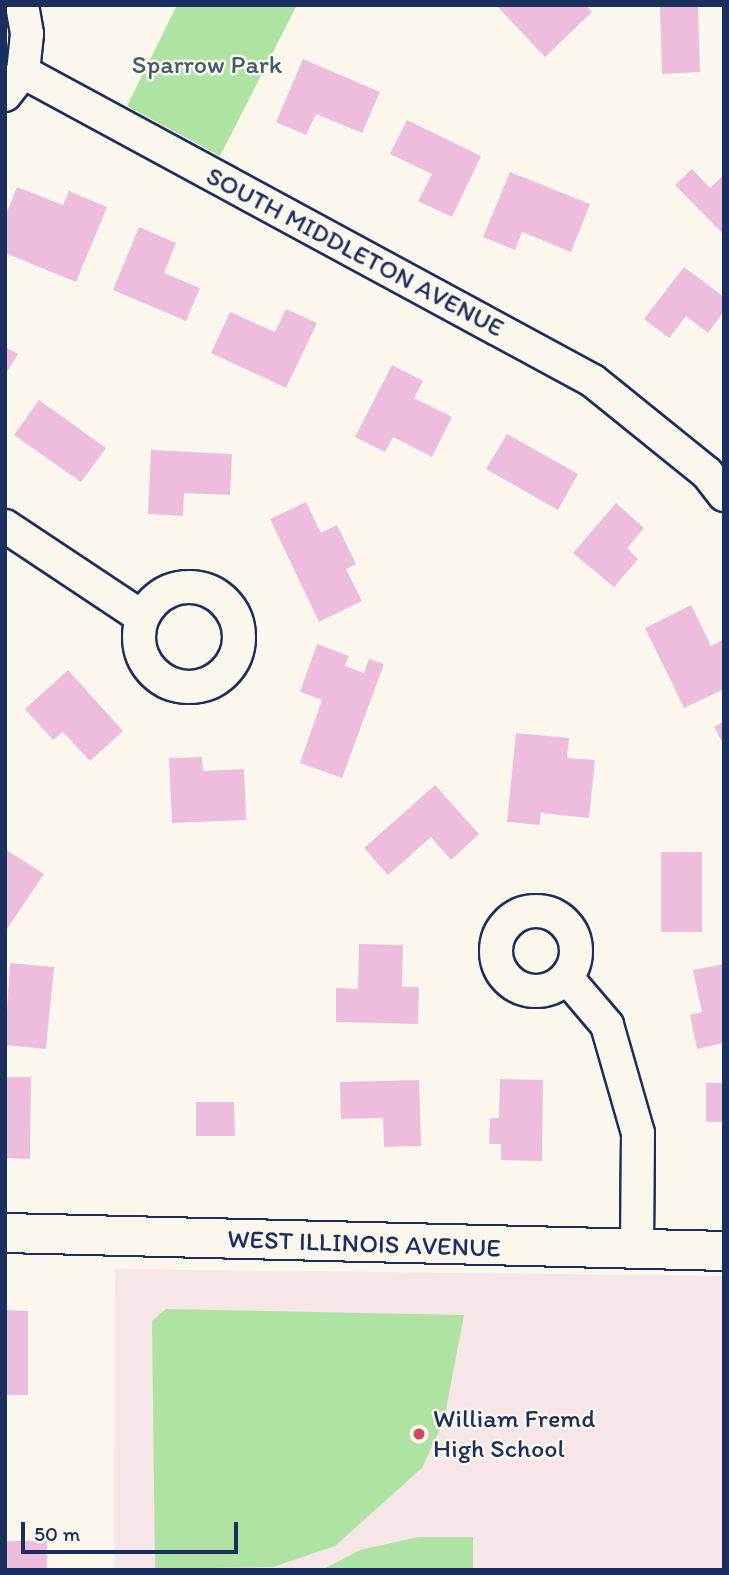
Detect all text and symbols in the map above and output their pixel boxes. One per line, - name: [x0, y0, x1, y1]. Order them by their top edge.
- park label: Sparrow Park: [132, 49, 282, 81]
- street label: SOUTH MIDDLETON AVENUE: [201, 160, 509, 344]
- street label: WEST ILLINOIS AVENUE: [226, 1224, 502, 1264]
- place label: William Fremd High School: [433, 1403, 595, 1464]
- marker: William Fremd High School: [411, 1426, 427, 1442]
- scale bar: [24, 1508, 242, 1552]
- text: 50 m: [34, 1521, 80, 1546]

